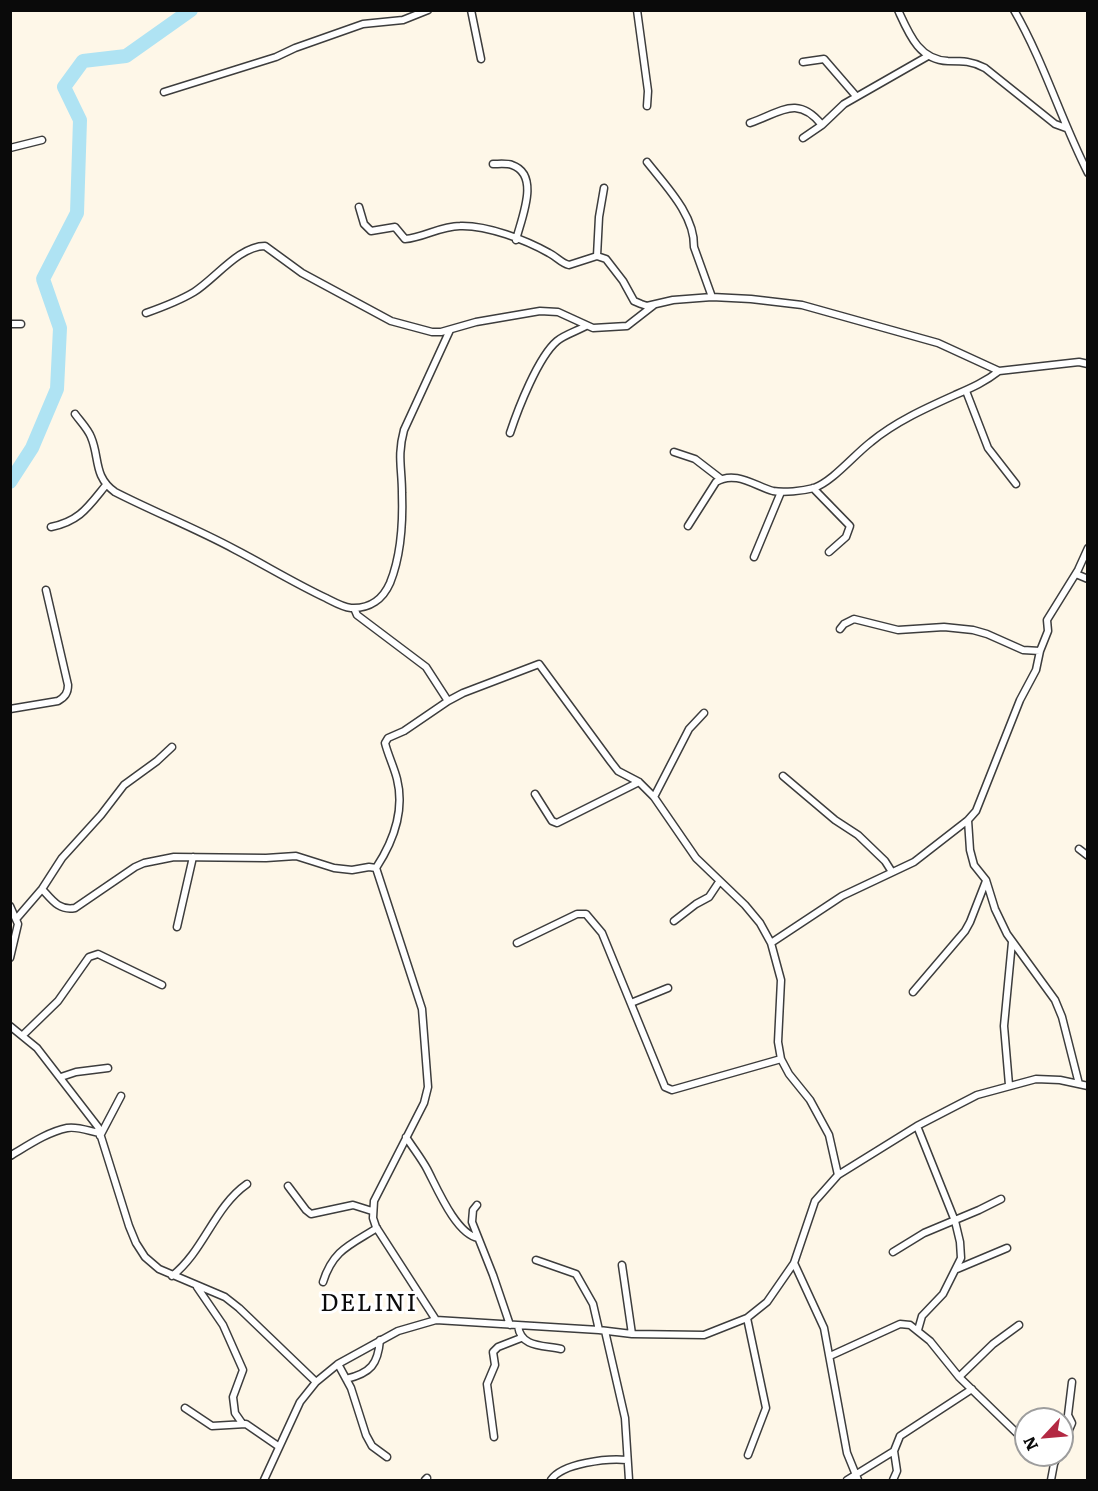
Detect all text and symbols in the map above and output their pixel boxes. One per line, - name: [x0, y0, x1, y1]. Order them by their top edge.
- district label: DELINI: [320, 1290, 418, 1318]
- north arrow: [1014, 1407, 1074, 1467]
- text: N: [1016, 1433, 1043, 1455]

